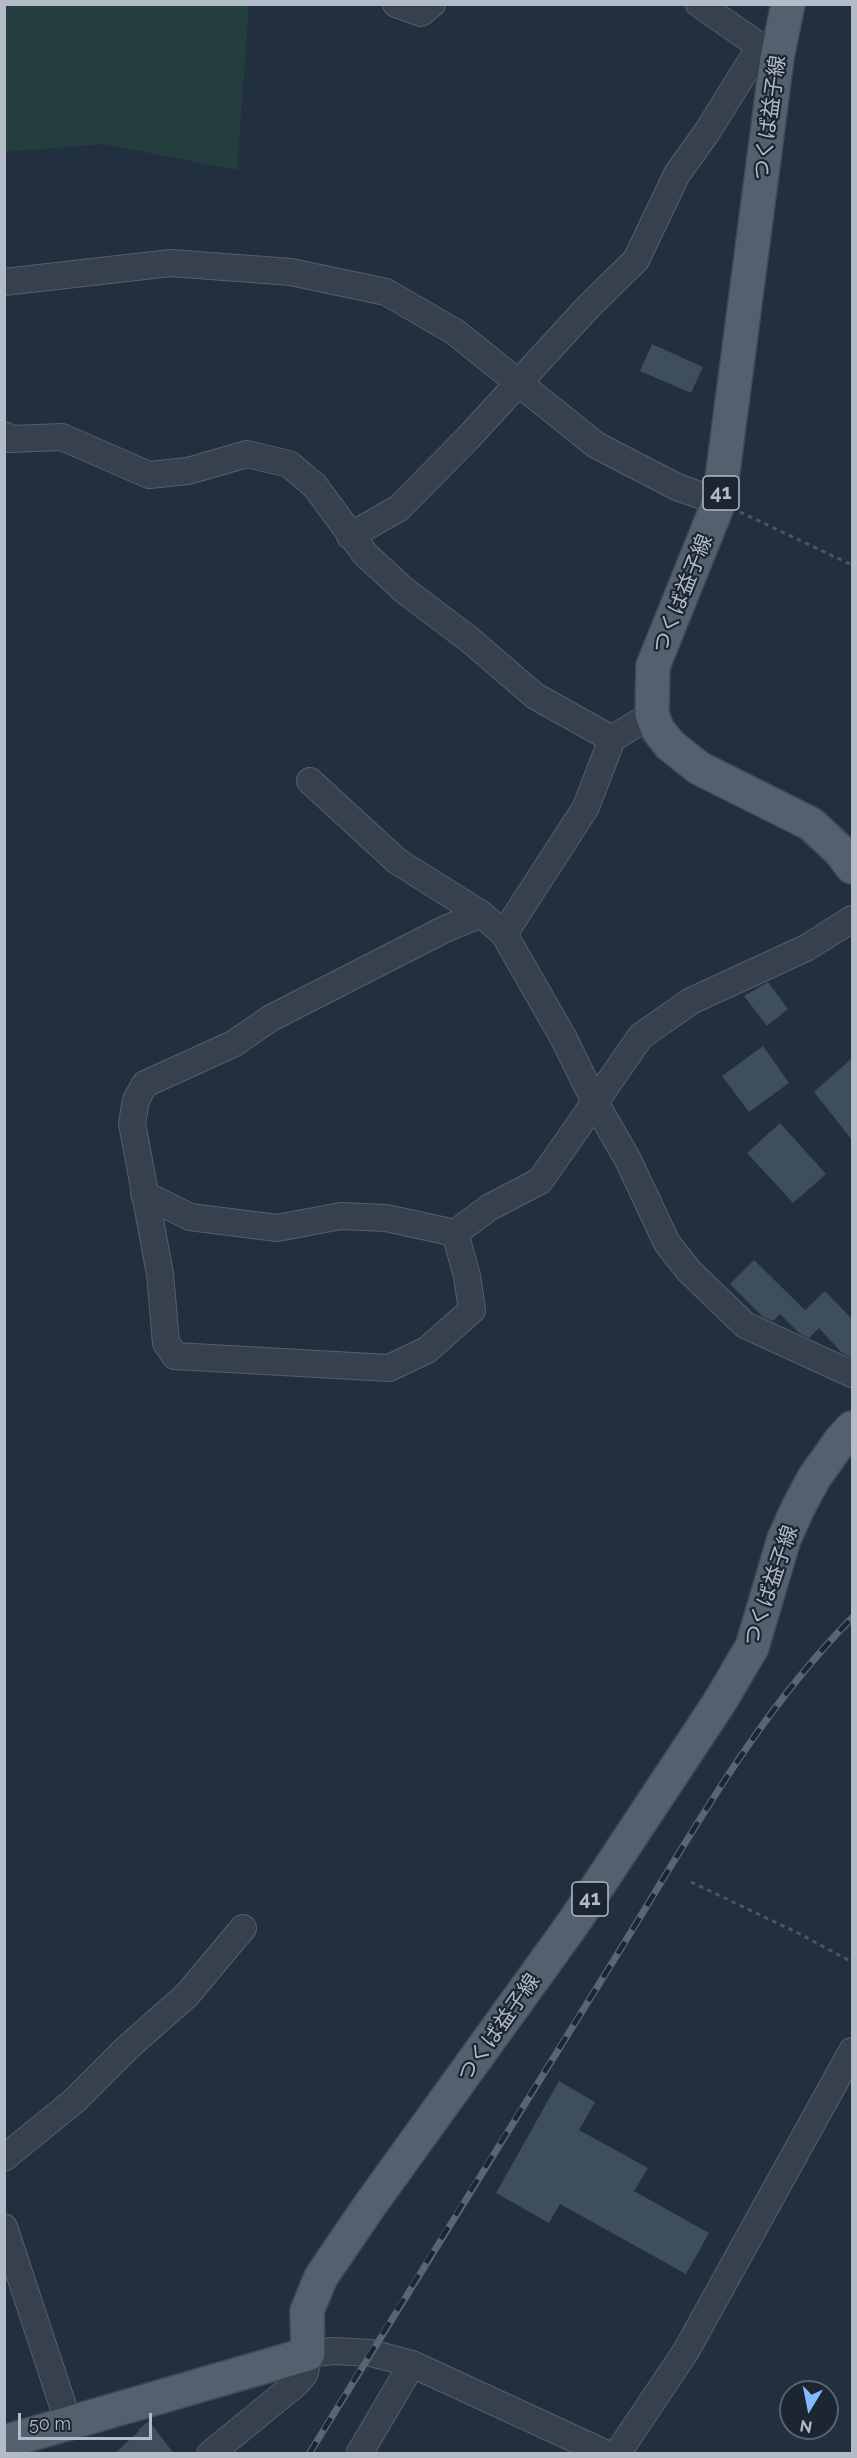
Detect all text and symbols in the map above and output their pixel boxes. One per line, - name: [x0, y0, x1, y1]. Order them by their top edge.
- street label: つくば益子線: [749, 54, 791, 182]
- road number: 41: [703, 476, 739, 510]
- street label: つくば益子線: [648, 531, 718, 657]
- street label: つくば益子線: [739, 1522, 803, 1650]
- road number: 41: [572, 1882, 608, 1916]
- street label: つくば益子線: [453, 1969, 545, 2087]
- north arrow: [779, 2380, 839, 2440]
- scale bar: [21, 2401, 154, 2439]
- text: 50 m: [29, 2413, 71, 2434]
- text: N: [798, 2416, 814, 2437]

